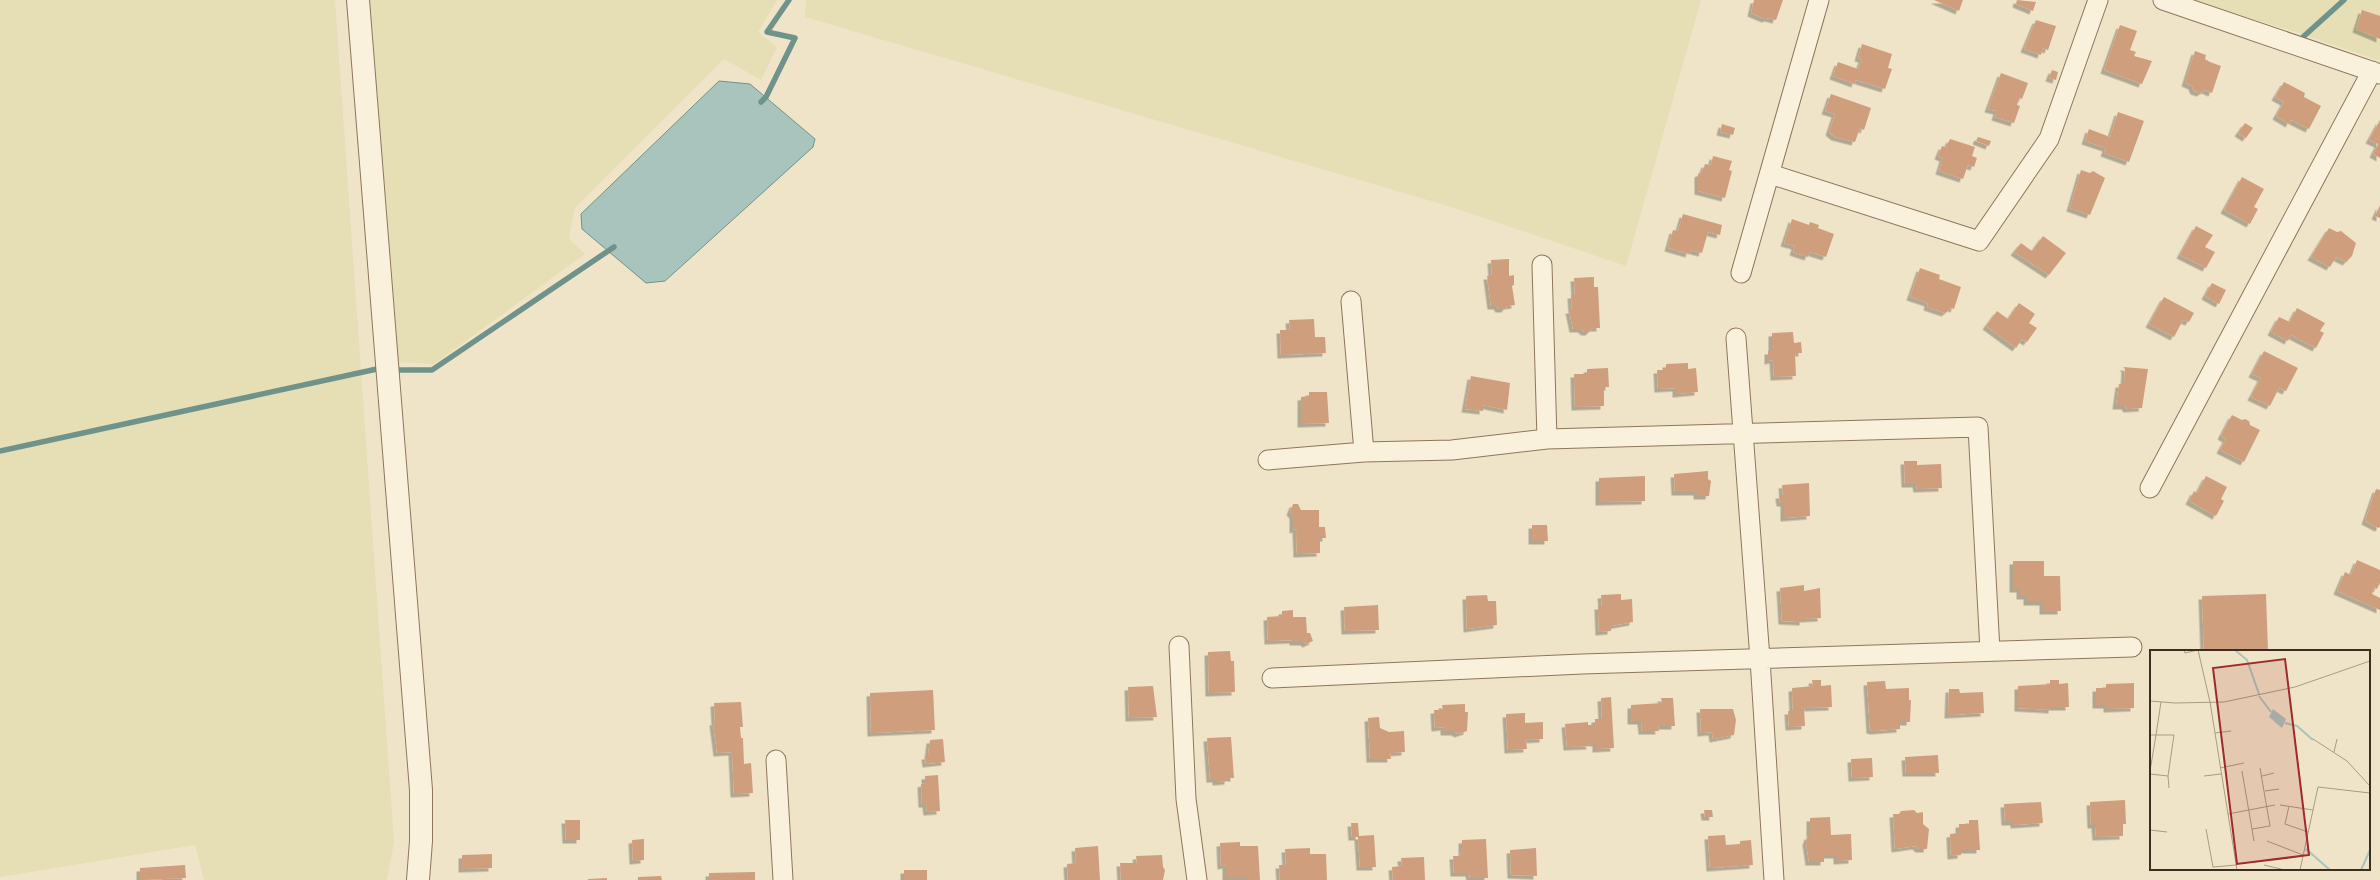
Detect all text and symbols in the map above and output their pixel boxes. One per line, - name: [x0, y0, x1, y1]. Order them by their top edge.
- inset map: [2150, 650, 2370, 870]

